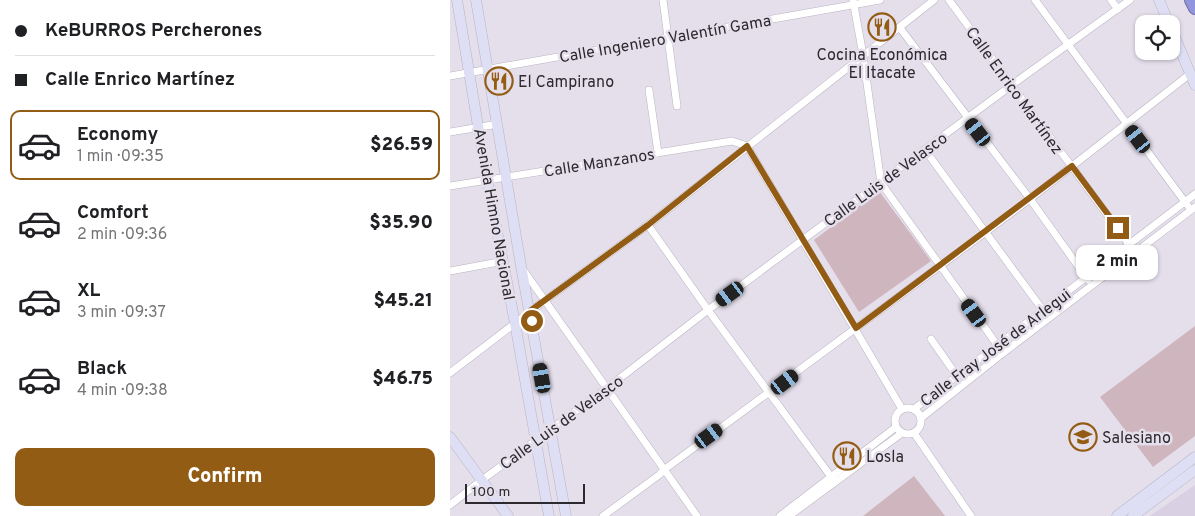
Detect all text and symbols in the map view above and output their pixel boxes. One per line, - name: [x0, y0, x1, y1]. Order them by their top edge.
- street label: Calle Ingeniero Valentín Gama: [558, 11, 773, 68]
- restaurant icon: Cocina Económica El Itacate: [867, 12, 897, 42]
- map controls: [1135, 15, 1180, 60]
- button: locate: [1135, 15, 1180, 60]
- text: KeBURROS Percherones: [45, 19, 262, 43]
- street label: Calle Enrico Martínez: [960, 24, 1066, 159]
- place label: Cocina Económica El Itacate: [817, 46, 948, 84]
- restaurant icon: El Campirano: [484, 66, 514, 96]
- text: Calle Enrico Martínez: [45, 68, 235, 92]
- place label: El Campirano: [518, 73, 614, 93]
- car: [962, 116, 993, 148]
- icon: car: [17, 123, 62, 168]
- text: Economy: [77, 123, 158, 147]
- car: [1122, 123, 1153, 155]
- street label: Avenida Himno Nacional: [468, 127, 518, 302]
- street label: Calle Luis de Velasco: [820, 129, 952, 232]
- text: $26.59: [370, 133, 433, 157]
- street label: Calle Manzanos: [543, 145, 656, 183]
- text: 1 min · 09:35: [77, 147, 164, 167]
- icon: car: [17, 201, 62, 246]
- text: Comfort: [77, 201, 149, 225]
- text: $35.90: [369, 211, 433, 235]
- route end: [1107, 217, 1129, 239]
- text: 2 min · 09:36: [77, 225, 167, 245]
- callout: 2 min: [1077, 246, 1159, 280]
- text: 2 min: [1096, 252, 1138, 272]
- icon: car: [17, 279, 62, 324]
- text: XL: [77, 279, 100, 303]
- car: [713, 279, 746, 309]
- street label: Calle Fray José de Arlegui: [917, 285, 1076, 412]
- text: $45.21: [373, 289, 433, 313]
- car: [959, 296, 988, 330]
- text: 3 min · 09:37: [77, 303, 166, 323]
- route start: [521, 310, 543, 332]
- icon: car: [17, 357, 62, 402]
- text: Black: [77, 357, 127, 381]
- car: [532, 362, 551, 394]
- text: $46.75: [372, 367, 433, 391]
- car: [768, 367, 801, 397]
- street label: Calle Luis de Velasco: [496, 372, 628, 475]
- text: 4 min · 09:38: [77, 381, 168, 401]
- car: [692, 421, 725, 451]
- school or university icon: Salesiano: [1068, 422, 1098, 452]
- place label: Salesiano: [1102, 429, 1171, 449]
- restaurant icon: Losla: [832, 441, 862, 471]
- button: Confirm: [15, 448, 435, 506]
- place label: Losla: [866, 448, 904, 468]
- scale bar: [465, 481, 585, 504]
- text: 100 m: [472, 484, 510, 501]

